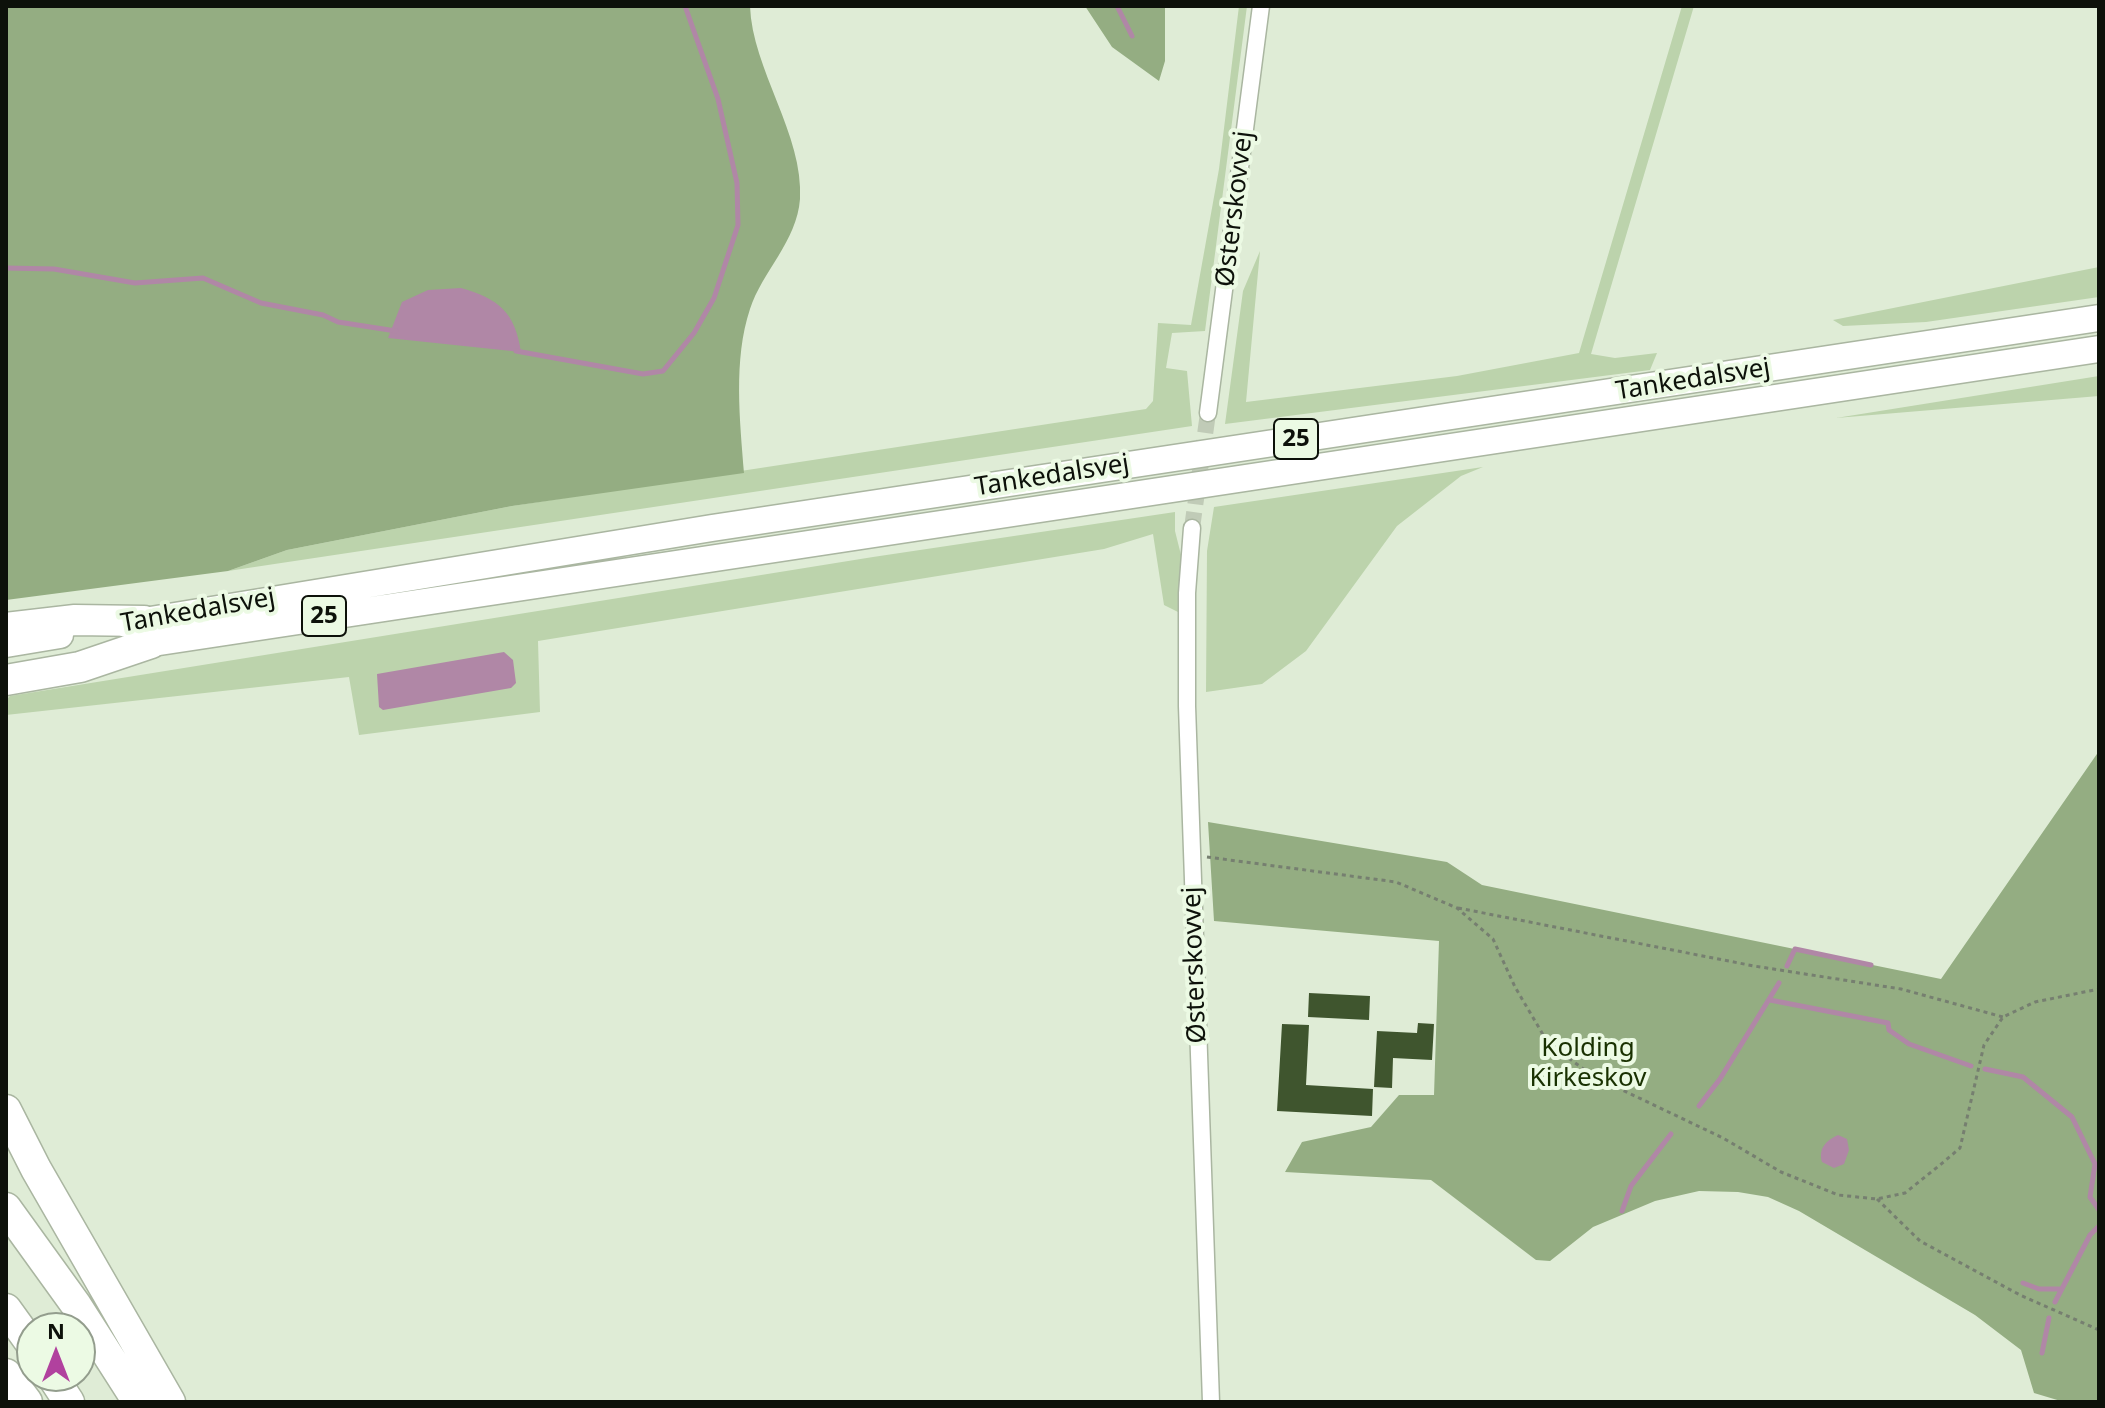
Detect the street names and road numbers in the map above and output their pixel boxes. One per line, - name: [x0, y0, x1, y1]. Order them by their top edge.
- street label: Østerskovvej: [1210, 129, 1260, 289]
- street label: Tankedalsvej: [1614, 352, 1772, 408]
- road number: 25: [1274, 419, 1318, 459]
- street label: Tankedalsvej: [973, 448, 1131, 504]
- street label: Tankedalsvej: [119, 582, 277, 640]
- road number: 25: [302, 596, 346, 636]
- street label: Østerskovvej: [1177, 886, 1213, 1044]

